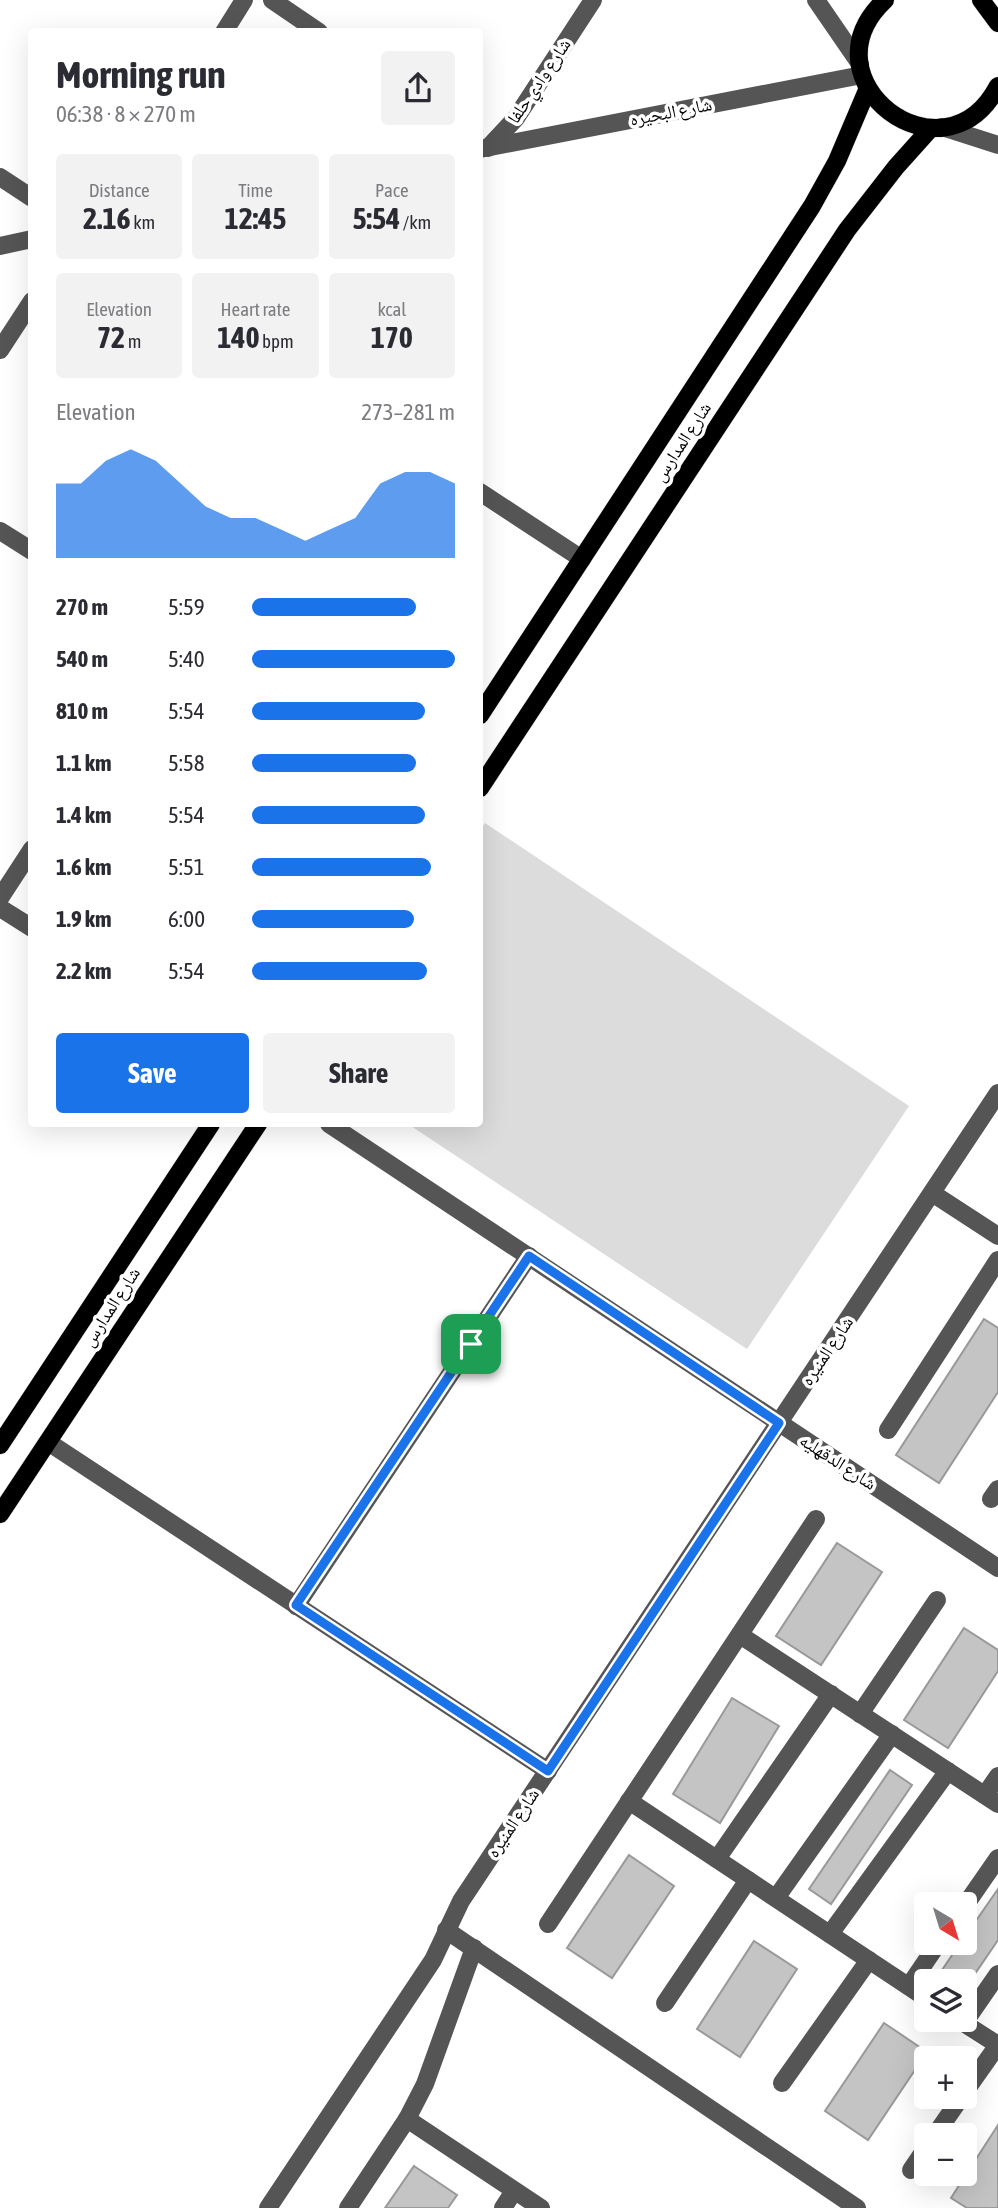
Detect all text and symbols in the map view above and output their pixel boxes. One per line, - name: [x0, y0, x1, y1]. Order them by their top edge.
- street label: شارع وادي حلفا: [503, 34, 578, 130]
- button: share: [381, 51, 455, 125]
- text: Morning run: [56, 53, 226, 96]
- street label: شارع البحيره: [628, 93, 714, 131]
- text: 06:38 · 8 × 270 m: [56, 101, 196, 127]
- text: Distance: [89, 179, 150, 201]
- text: Time: [238, 179, 273, 201]
- text: Pace: [375, 179, 409, 201]
- text: 2.16: [83, 201, 131, 235]
- text: 12:45: [225, 201, 286, 235]
- text: 5:54: [352, 201, 400, 235]
- text: km: [131, 211, 155, 233]
- text: /km: [400, 211, 431, 233]
- text: Elevation: [86, 298, 152, 320]
- text: Heart rate: [221, 298, 290, 320]
- text: kcal: [377, 298, 406, 320]
- text: 72: [97, 320, 125, 354]
- text: 140: [217, 320, 260, 354]
- text: 170: [371, 320, 413, 354]
- text: m: [125, 330, 141, 352]
- text: bpm: [260, 330, 294, 352]
- street label: شارع المدارس: [648, 398, 716, 486]
- text: Elevation: [56, 399, 136, 425]
- text: 273–281 m: [361, 399, 455, 425]
- text: 270 m: [56, 594, 108, 620]
- text: 5:59: [168, 594, 205, 620]
- text: 540 m: [56, 646, 108, 672]
- text: 5:40: [168, 646, 205, 672]
- text: 810 m: [56, 698, 108, 724]
- text: 5:54: [168, 698, 205, 724]
- text: 1.1 km: [56, 750, 112, 776]
- text: 5:58: [168, 750, 205, 776]
- text: 1.4 km: [56, 802, 112, 828]
- text: 5:54: [168, 802, 205, 828]
- text: 1.6 km: [56, 854, 112, 880]
- text: 5:51: [168, 854, 205, 880]
- text: 1.9 km: [56, 906, 112, 932]
- text: 6:00: [168, 906, 205, 932]
- text: 2.2 km: [56, 958, 112, 984]
- text: 5:54: [168, 958, 205, 984]
- button: Save: [56, 1033, 249, 1113]
- button: Share: [263, 1033, 455, 1113]
- street label: شارع المدارس: [77, 1263, 145, 1351]
- street label: شارع المنيره: [796, 1312, 858, 1390]
- pin: [441, 1314, 501, 1374]
- icon: arrive: [452, 1325, 490, 1363]
- street label: شارع الدقهليه: [796, 1429, 880, 1495]
- street label: شارع المنيره: [482, 1784, 544, 1862]
- north arrow: [914, 1892, 976, 1955]
- map controls: [914, 1892, 977, 2186]
- button: layers: [914, 1969, 977, 2032]
- button: +: [914, 2046, 977, 2109]
- button: −: [914, 2123, 977, 2186]

